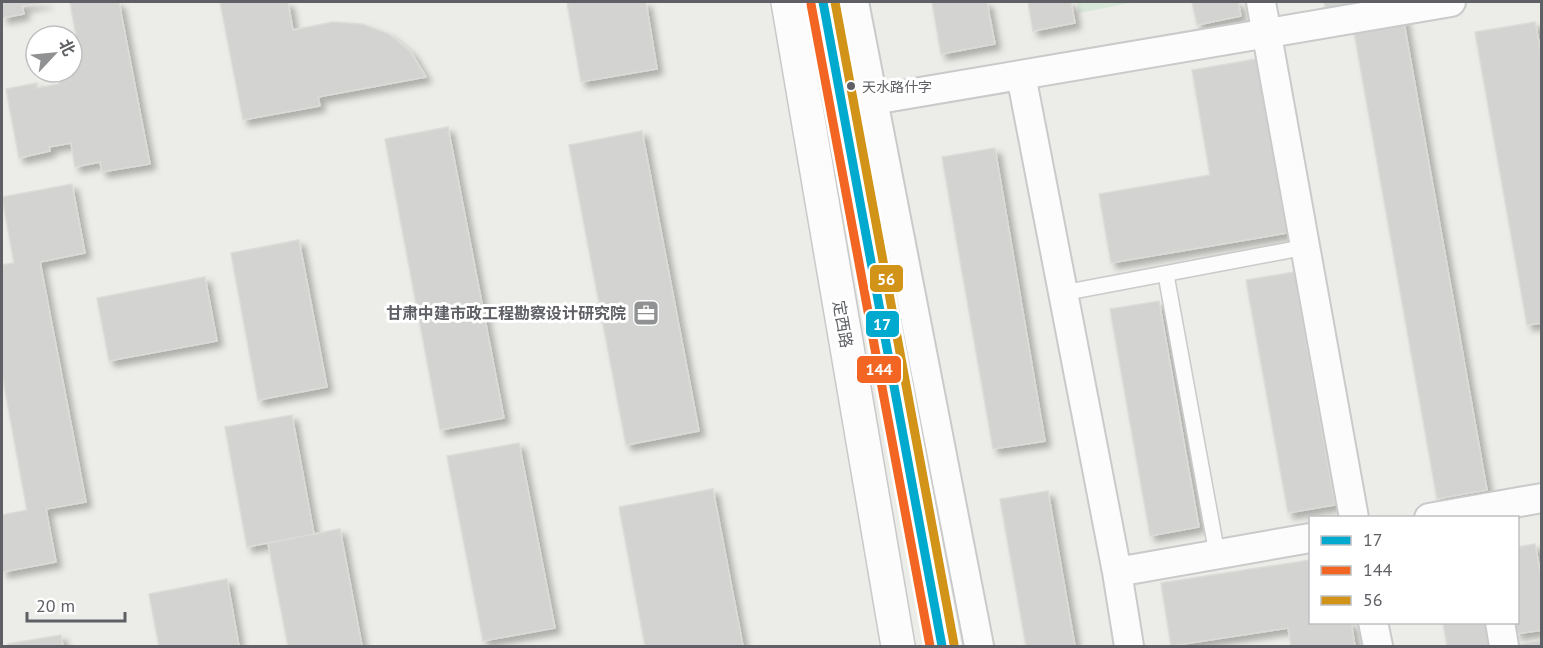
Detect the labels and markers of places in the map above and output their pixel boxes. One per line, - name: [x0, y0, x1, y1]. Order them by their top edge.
- place label: 天水路什字: [862, 78, 932, 96]
- marker: 天水路什字: [845, 80, 857, 92]
- office icon: 甘肃中建市政工程勘察设计研究院: [631, 298, 661, 328]
- place label: 甘肃中建市政工程勘察设计研究院: [386, 303, 626, 323]

